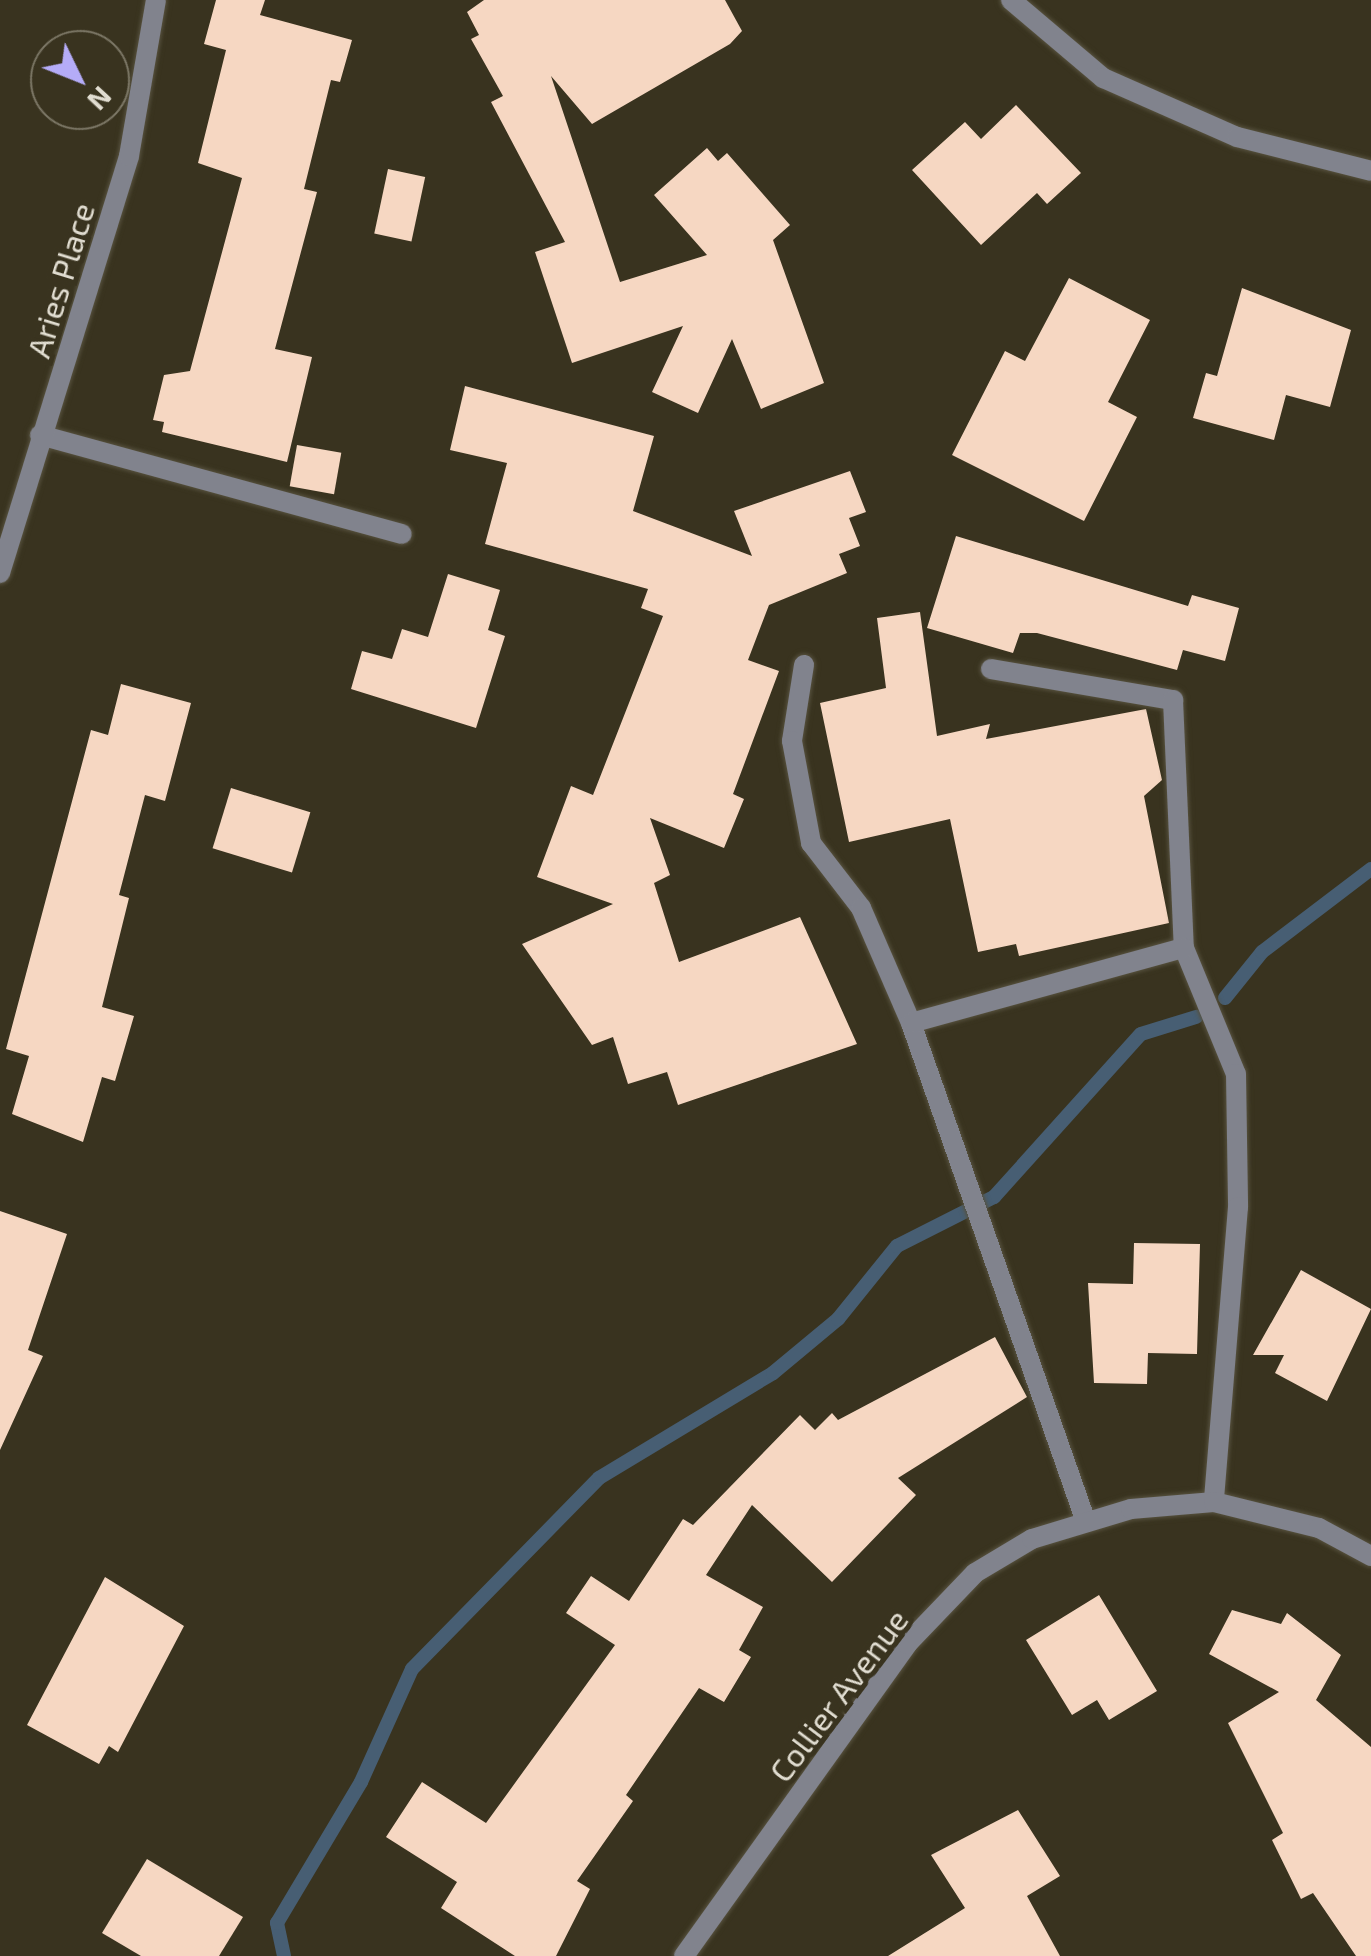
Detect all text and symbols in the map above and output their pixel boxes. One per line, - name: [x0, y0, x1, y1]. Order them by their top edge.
- north arrow: [30, 30, 130, 130]
- text: N: [81, 80, 120, 118]
- street label: Aries Place: [18, 198, 102, 362]
- street label: Collier Avenue: [760, 1600, 916, 1790]

